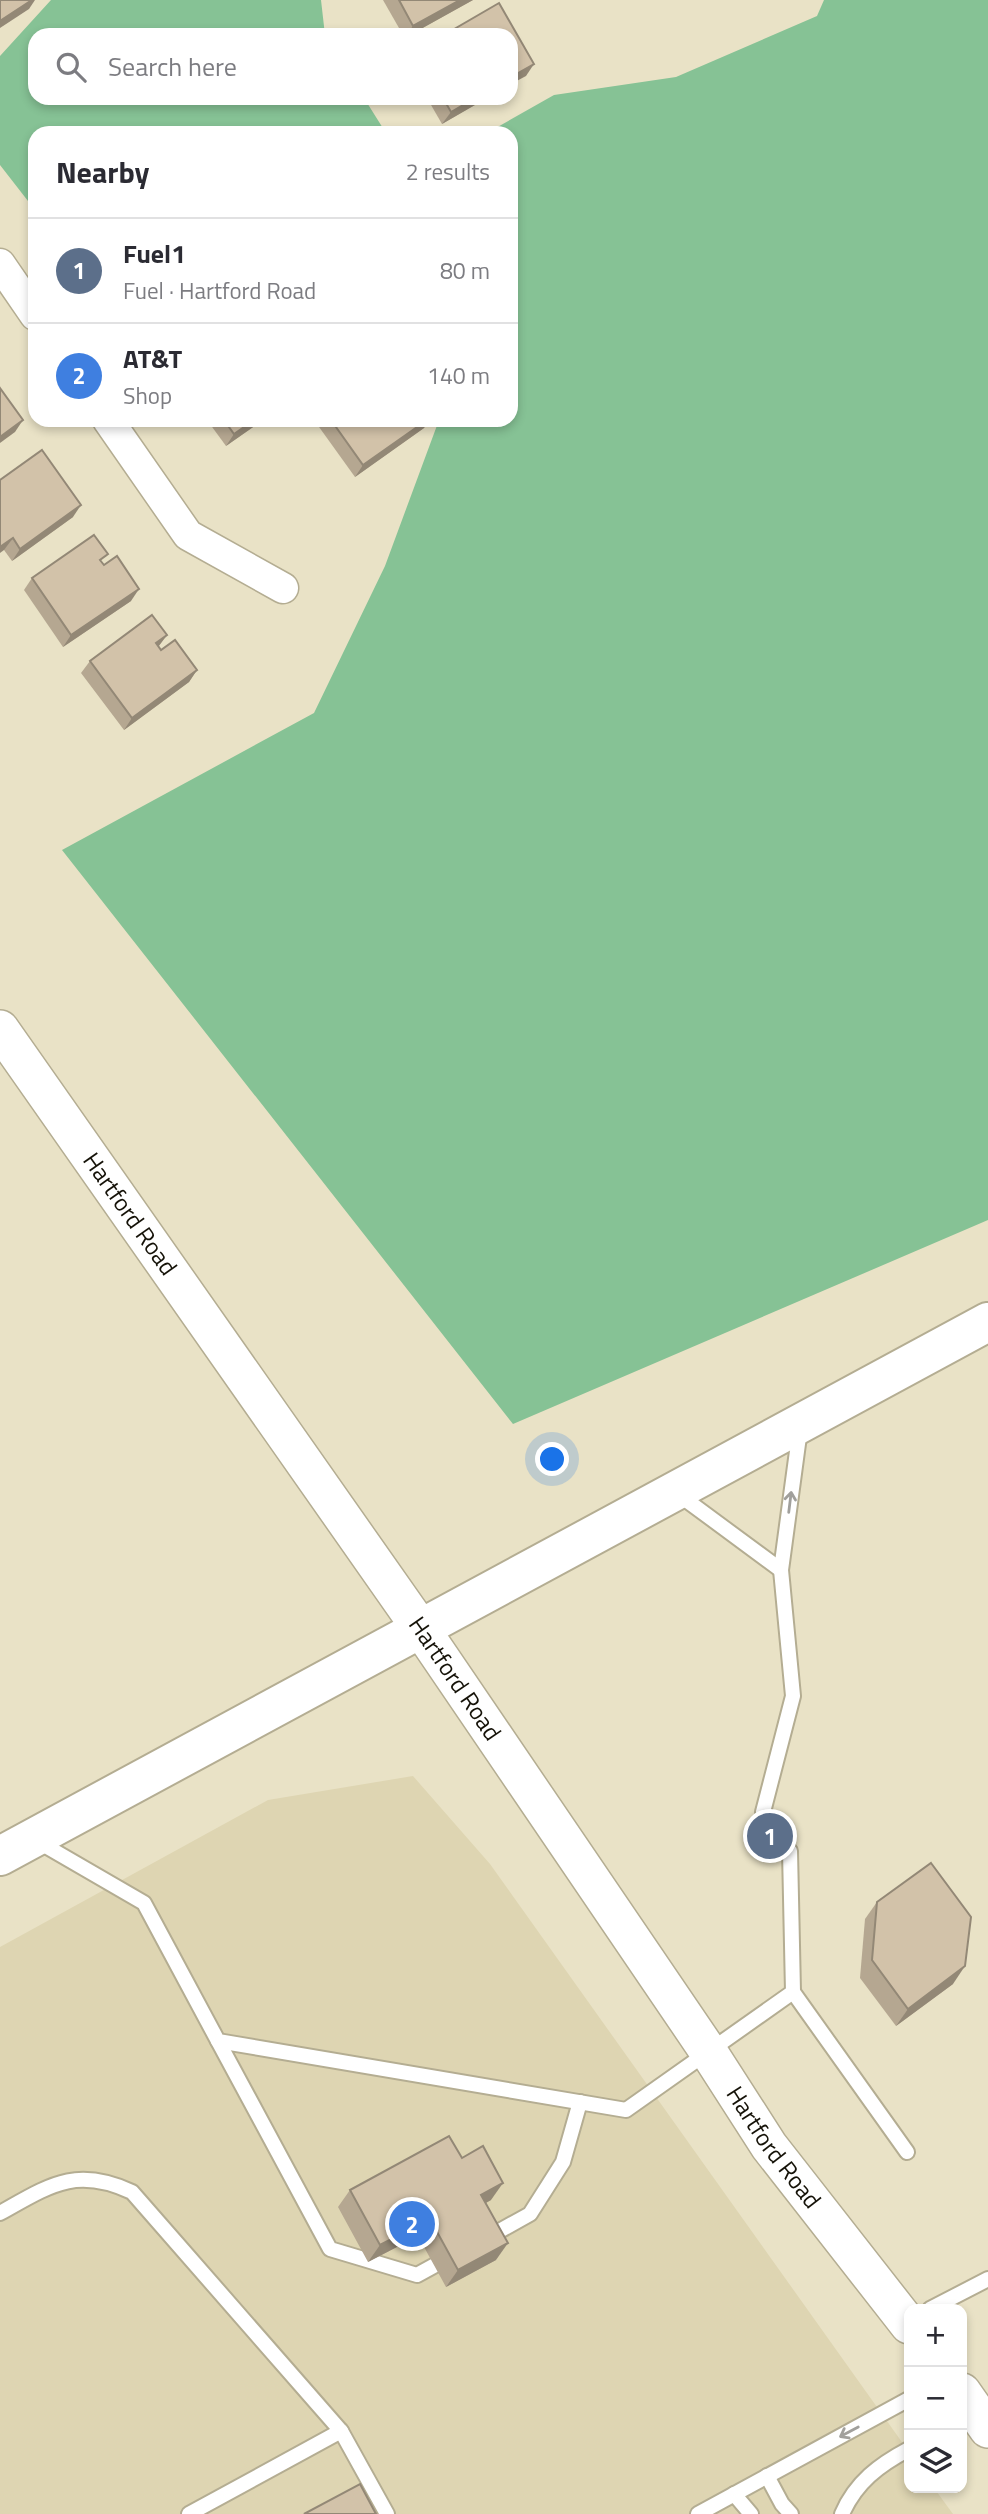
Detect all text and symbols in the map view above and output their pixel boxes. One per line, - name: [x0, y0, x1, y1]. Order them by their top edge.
- search box: [28, 28, 518, 105]
- text: Search here: [108, 47, 237, 86]
- icon: search: [52, 48, 90, 86]
- text: Nearby: [56, 149, 149, 195]
- text: 2 results: [406, 154, 490, 189]
- text: Fuel1: [123, 234, 186, 273]
- text: 1: [73, 253, 85, 288]
- text: 80 m: [440, 253, 490, 288]
- text: Fuel · Hartford Road: [123, 273, 316, 308]
- text: AT&T: [123, 339, 182, 378]
- text: 2: [73, 358, 85, 393]
- text: 140 m: [427, 358, 490, 393]
- text: Shop: [123, 378, 172, 413]
- street label: Hartford Road: [75, 1144, 187, 1282]
- your location: [535, 1442, 569, 1476]
- one-way arrow: [784, 1492, 797, 1514]
- street label: Hartford Road: [400, 1609, 511, 1747]
- pin: 1: [747, 1810, 793, 1862]
- street label: Hartford Road: [718, 2079, 830, 2216]
- pin: 2: [389, 2198, 435, 2250]
- map controls: [904, 2304, 967, 2493]
- button: +: [904, 2304, 967, 2367]
- button: −: [904, 2367, 967, 2430]
- one-way arrow: [839, 2426, 860, 2439]
- button: layers: [904, 2430, 967, 2493]

